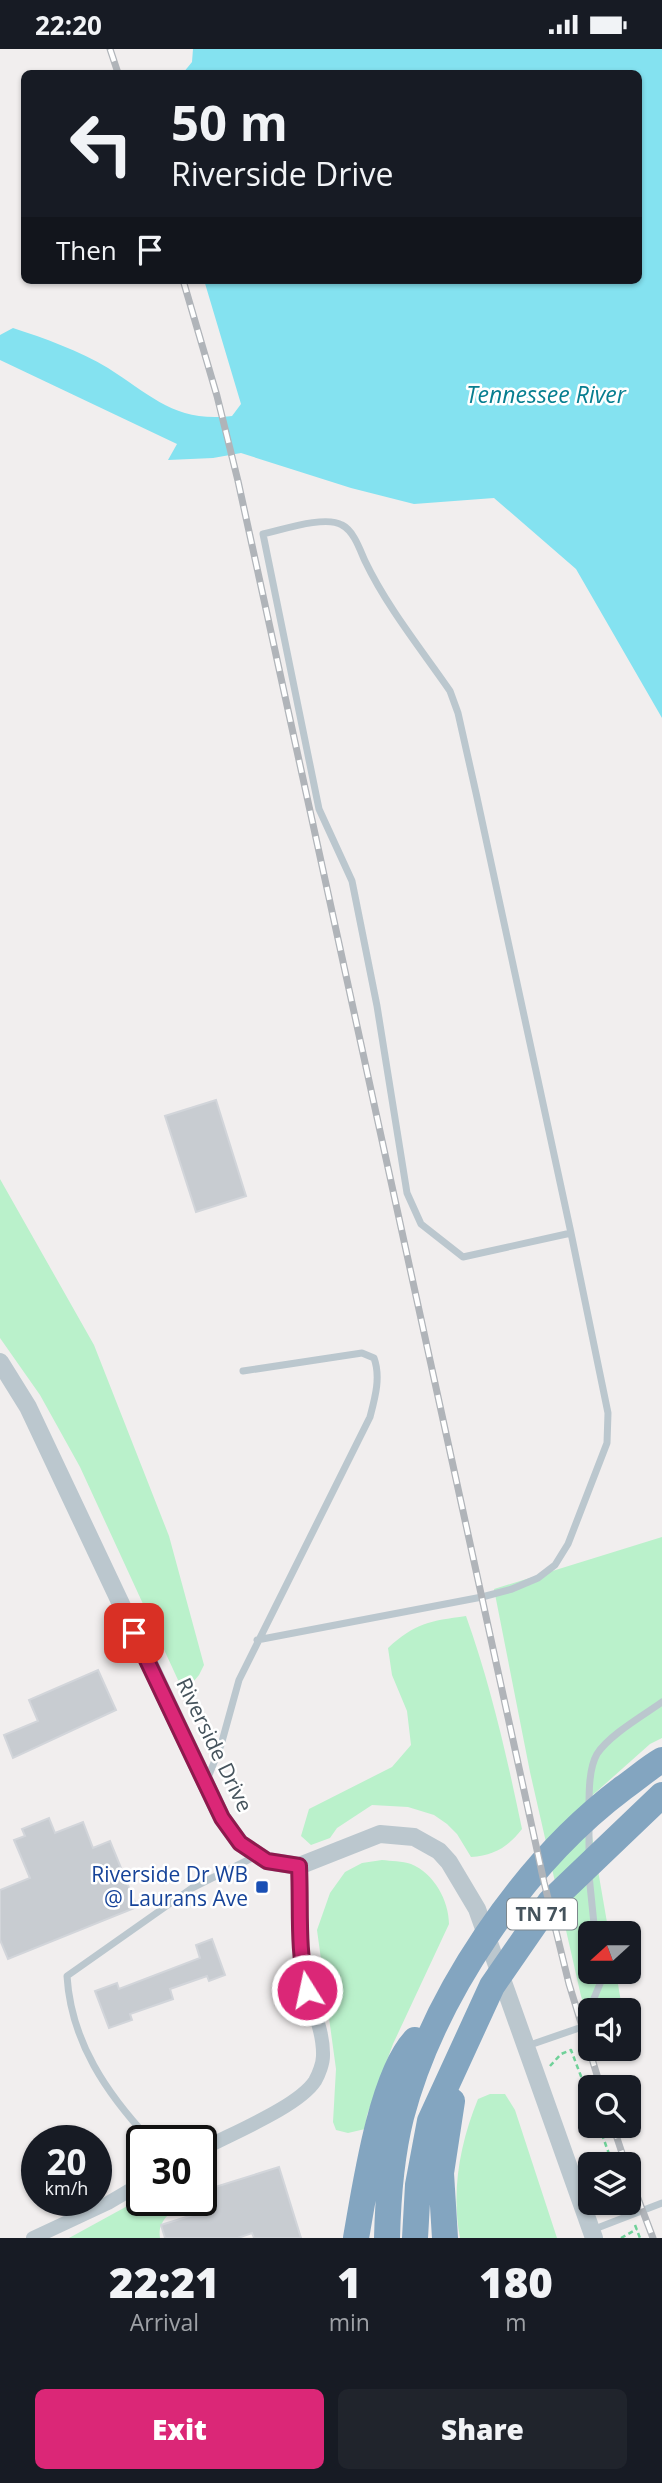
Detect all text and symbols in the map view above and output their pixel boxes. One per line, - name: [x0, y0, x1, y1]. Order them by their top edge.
- text: 22:20: [35, 7, 102, 43]
- text: 50 m: [171, 89, 288, 155]
- icon: left: [56, 98, 147, 189]
- text: Riverside Drive: [171, 152, 393, 195]
- icon: arrive: [131, 231, 169, 269]
- text: Then: [56, 232, 117, 268]
- water label: Tennessee River: [466, 378, 627, 410]
- pin: [104, 1603, 164, 1663]
- icon: arrive: [115, 1614, 153, 1652]
- street label: Riverside Drive: [170, 1673, 259, 1816]
- place label: Riverside Dr WB @ Laurans Ave: [91, 1860, 248, 1912]
- marker: Riverside Dr WB @ Laurans Ave: [254, 1879, 270, 1895]
- road number: TN 71: [507, 1899, 577, 1930]
- north arrow: [578, 1921, 640, 1985]
- map controls: [578, 1921, 641, 2215]
- position arrow: [270, 1953, 344, 2027]
- button: sound: [578, 1998, 641, 2061]
- button: search: [578, 2075, 641, 2138]
- speed limit sign: 30: [126, 2125, 217, 2216]
- text: 20: [46, 2138, 87, 2185]
- button: layers: [578, 2152, 641, 2215]
- text: km/h: [45, 2176, 88, 2200]
- text: 22:21: [109, 2253, 220, 2310]
- text: 1: [337, 2253, 362, 2310]
- text: 180: [479, 2253, 553, 2310]
- text: Arrival: [130, 2306, 199, 2338]
- text: min: [329, 2306, 370, 2338]
- text: m: [505, 2306, 527, 2338]
- button: Exit: [35, 2389, 324, 2469]
- button: Share: [338, 2389, 627, 2469]

